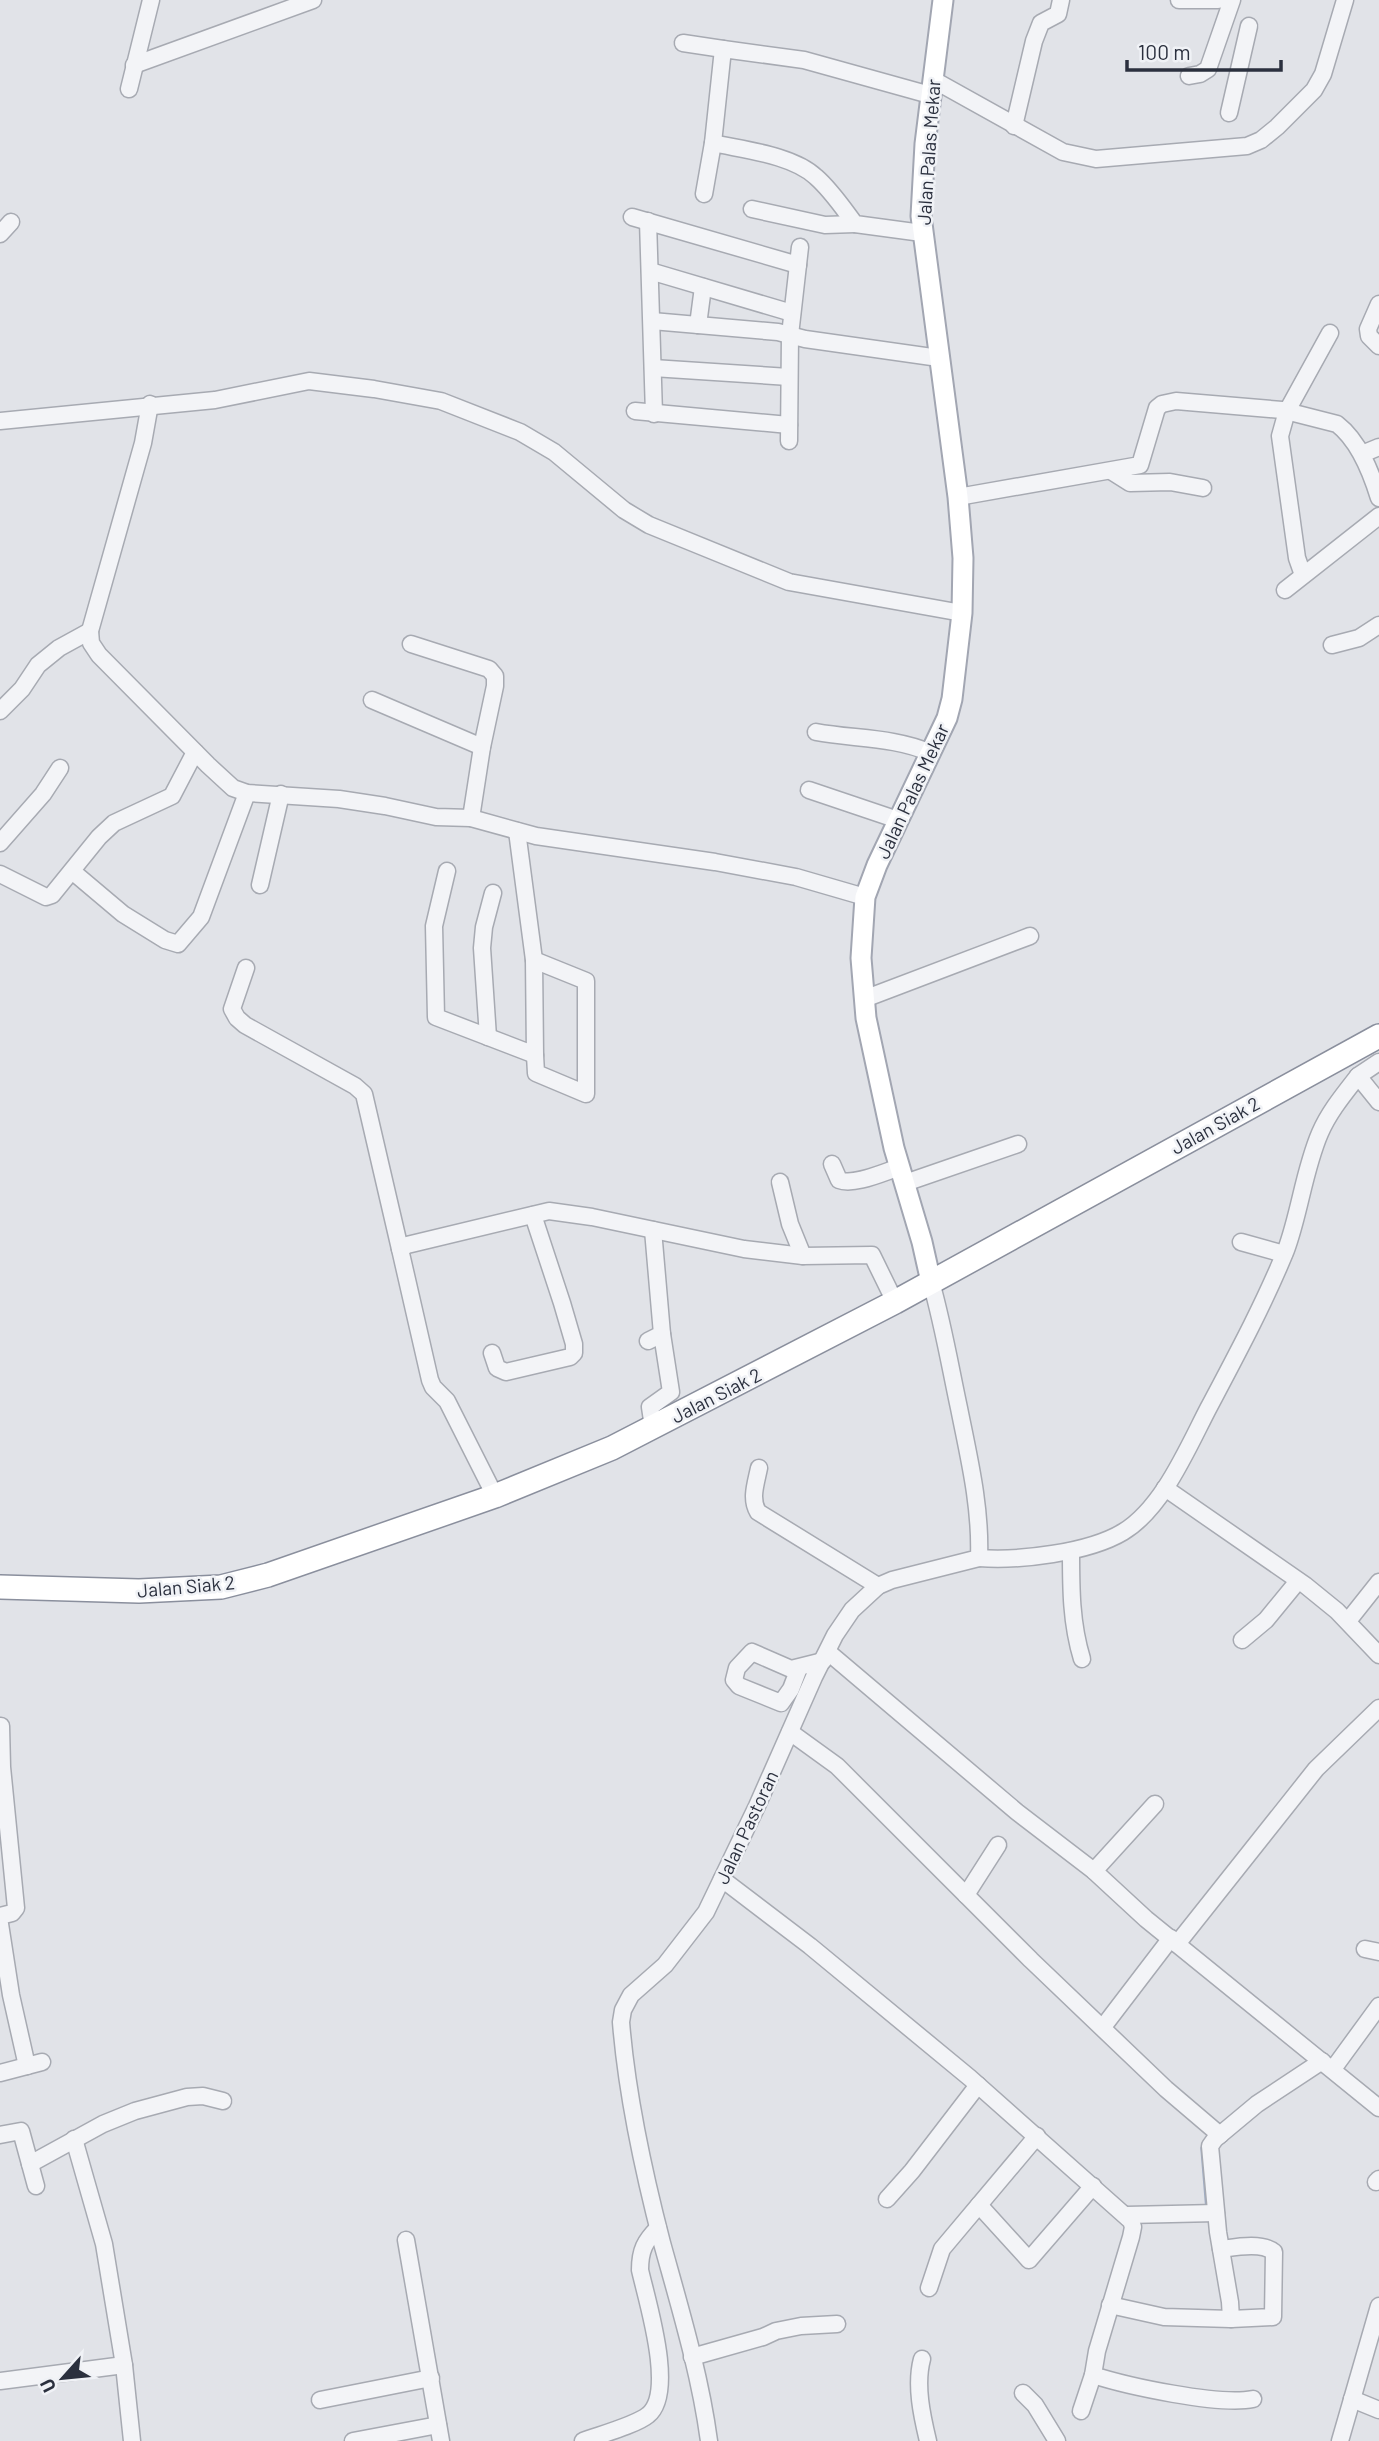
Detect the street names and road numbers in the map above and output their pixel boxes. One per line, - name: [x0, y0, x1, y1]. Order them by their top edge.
- street label: Jalan Palas Mekar: [911, 78, 945, 226]
- street label: Jalan Palas Mekar: [871, 720, 953, 862]
- street label: Jalan Siak 2: [1167, 1091, 1263, 1159]
- street label: Jalan Siak 2: [667, 1363, 765, 1427]
- street label: Jalan Siak 2: [136, 1570, 236, 1602]
- street label: Jalan Pastoran: [710, 1767, 782, 1887]

